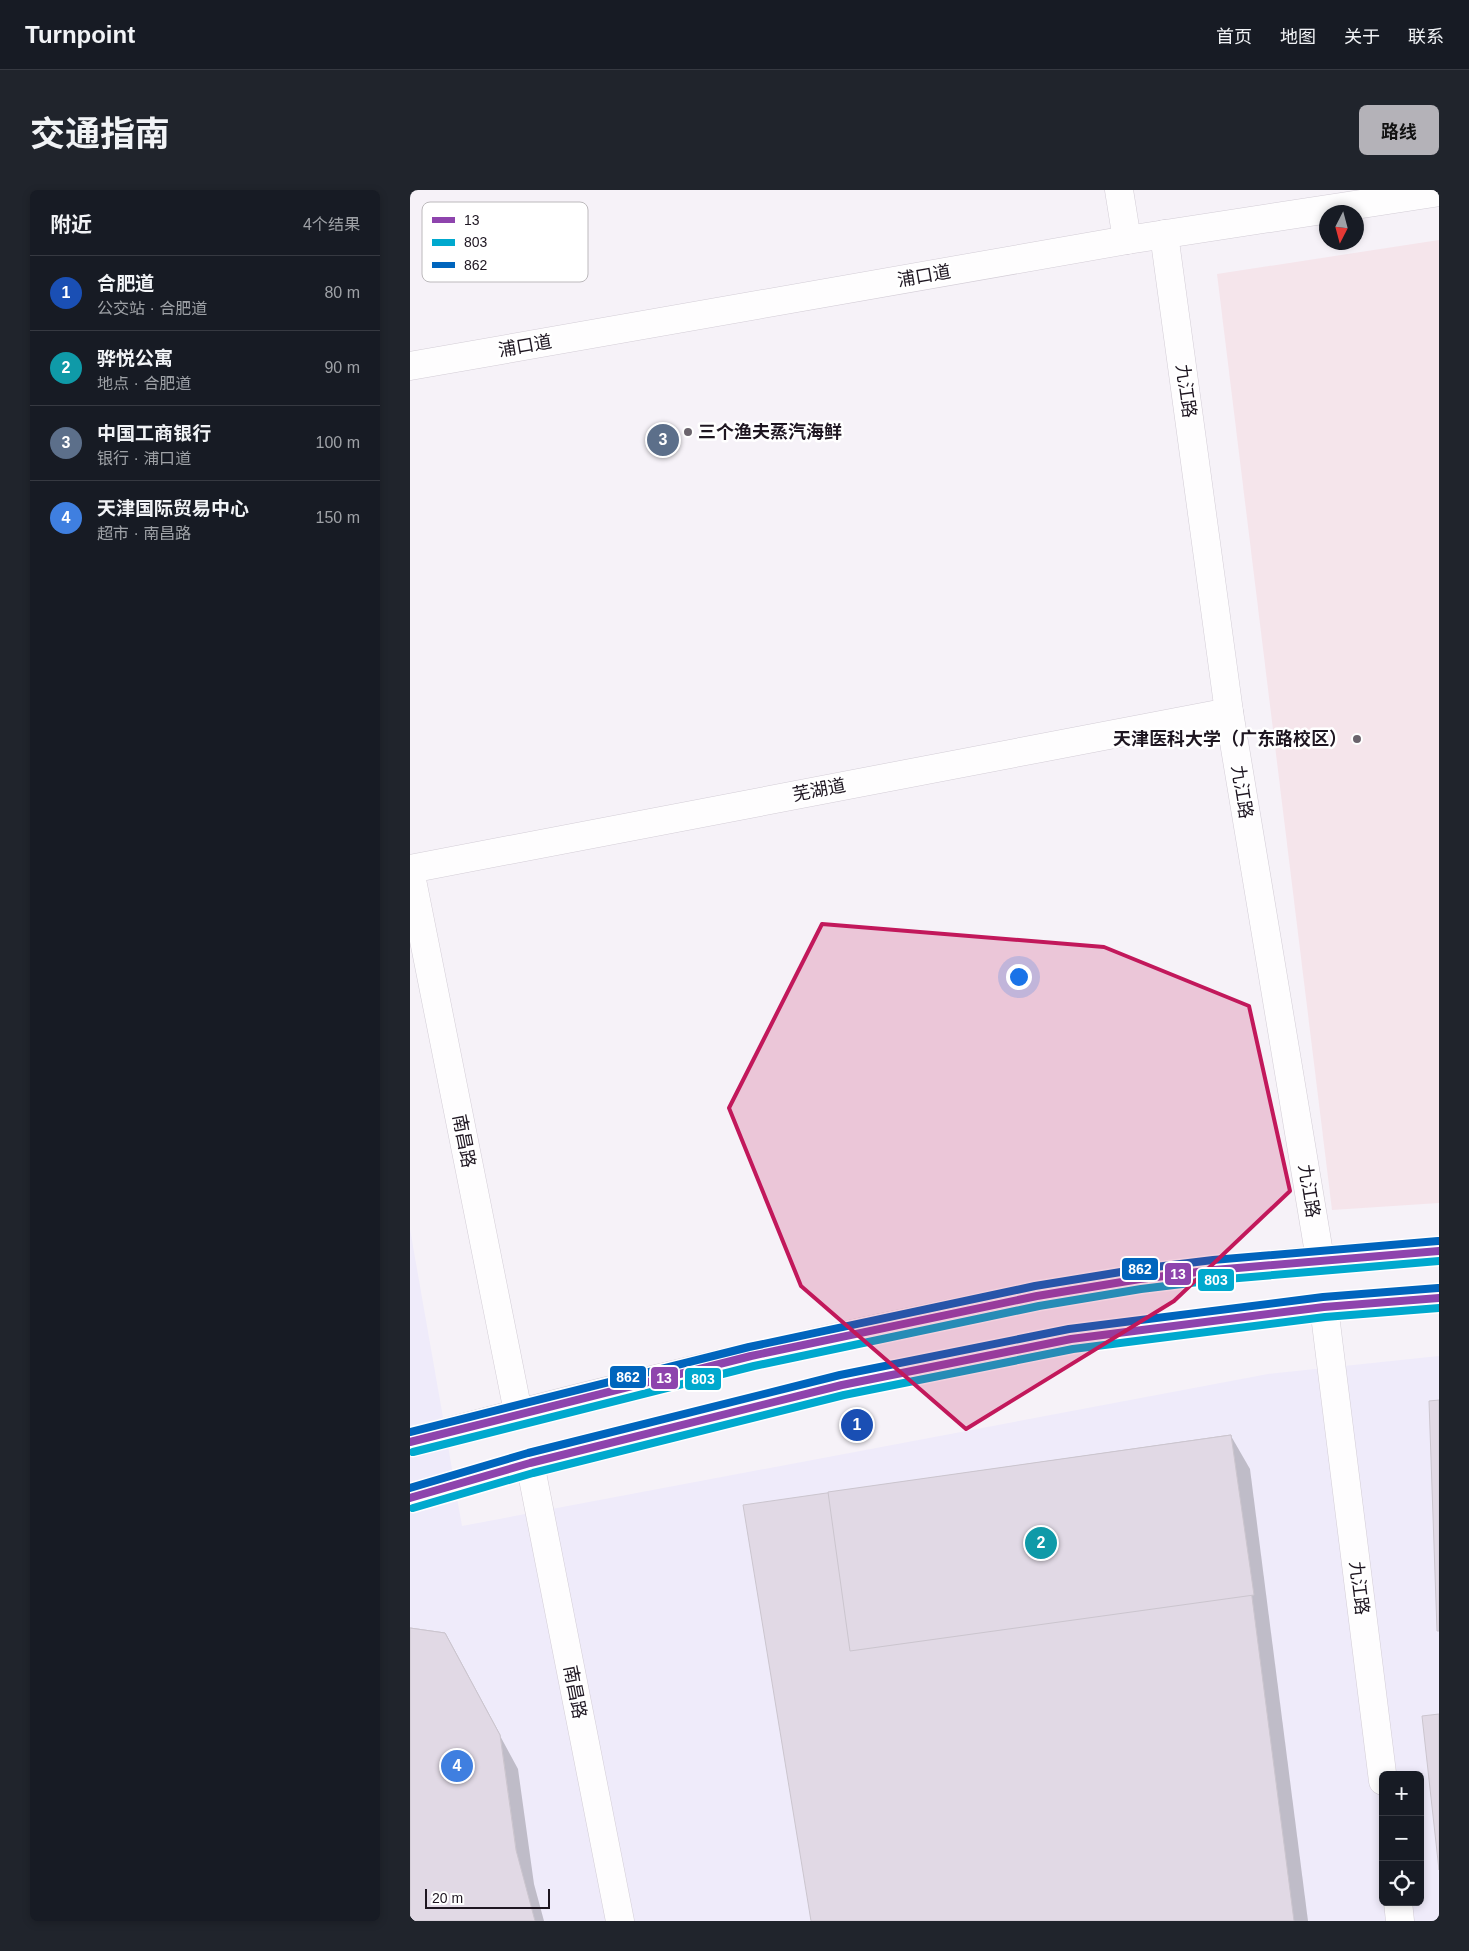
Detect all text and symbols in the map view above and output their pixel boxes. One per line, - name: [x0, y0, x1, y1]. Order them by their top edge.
- text: Turnpoint: [25, 21, 135, 48]
- text: 首页: [1216, 27, 1252, 47]
- text: 地图: [1280, 27, 1316, 47]
- text: 关于: [1344, 27, 1380, 47]
- text: 联系: [1408, 27, 1444, 47]
- button: 路线: [1359, 105, 1439, 155]
- text: 交通指南: [30, 114, 170, 153]
- legend: [422, 202, 588, 282]
- north arrow: [1319, 205, 1364, 250]
- text: 13: [464, 212, 480, 228]
- text: 附近: [50, 213, 92, 236]
- text: 4个结果: [303, 216, 360, 233]
- text: 803: [464, 234, 488, 250]
- text: 862: [464, 257, 488, 273]
- street label: 浦口道: [896, 261, 952, 291]
- text: 合肥道: [97, 273, 154, 294]
- text: 1: [62, 284, 70, 301]
- text: 80 m: [324, 284, 360, 301]
- text: 公交站 · 合肥道: [97, 300, 207, 317]
- street label: 浦口道: [497, 331, 553, 361]
- text: 骅悦公寓: [97, 348, 173, 369]
- text: 2: [62, 359, 70, 376]
- text: 90 m: [324, 359, 360, 376]
- street label: 九江路: [1172, 363, 1200, 419]
- text: 地点 · 合肥道: [97, 375, 191, 392]
- pin: 3: [647, 421, 679, 459]
- place label: 三个渔夫蒸汽海鲜: [698, 422, 842, 442]
- text: 中国工商银行: [97, 423, 211, 444]
- marker: 三个渔夫蒸汽海鲜: [682, 426, 694, 438]
- text: 3: [62, 434, 70, 451]
- text: 100 m: [316, 434, 360, 451]
- text: 银行 · 浦口道: [97, 450, 191, 467]
- text: 天津国际贸易中心: [97, 498, 249, 519]
- text: 4: [62, 509, 70, 526]
- text: 150 m: [316, 509, 360, 526]
- text: 超市 · 南昌路: [97, 525, 191, 542]
- place label: 天津医科大学（广东路校区）: [1113, 729, 1347, 749]
- marker: 天津医科大学（广东路校区）: [1351, 733, 1363, 745]
- street label: 九江路: [1228, 764, 1256, 820]
- street label: 芜湖道: [791, 775, 847, 805]
- your location: [1006, 964, 1032, 990]
- street label: 南昌路: [449, 1113, 479, 1169]
- street label: 九江路: [1295, 1163, 1323, 1219]
- line badge: 862: [1121, 1257, 1159, 1281]
- text: 862: [1128, 1261, 1152, 1277]
- line badge: 13: [1164, 1262, 1192, 1286]
- text: 13: [1170, 1266, 1186, 1282]
- line badge: 803: [1197, 1268, 1235, 1292]
- text: 803: [1204, 1272, 1228, 1288]
- line badge: 862: [609, 1365, 647, 1389]
- line badge: 13: [650, 1366, 679, 1390]
- line badge: 803: [684, 1367, 722, 1391]
- text: 862: [616, 1369, 640, 1385]
- text: 13: [656, 1370, 672, 1386]
- text: 803: [691, 1371, 715, 1387]
- pin: 1: [841, 1406, 873, 1444]
- pin: 2: [1025, 1524, 1057, 1562]
- street label: 九江路: [1346, 1560, 1372, 1616]
- street label: 南昌路: [560, 1664, 590, 1720]
- pin: 4: [441, 1747, 473, 1785]
- map controls: [1379, 1771, 1424, 1906]
- button: +: [1379, 1771, 1424, 1816]
- button: −: [1379, 1816, 1424, 1861]
- button: locate: [1379, 1861, 1424, 1906]
- scale bar: [425, 1886, 550, 1909]
- text: 20 m: [432, 1890, 463, 1906]

